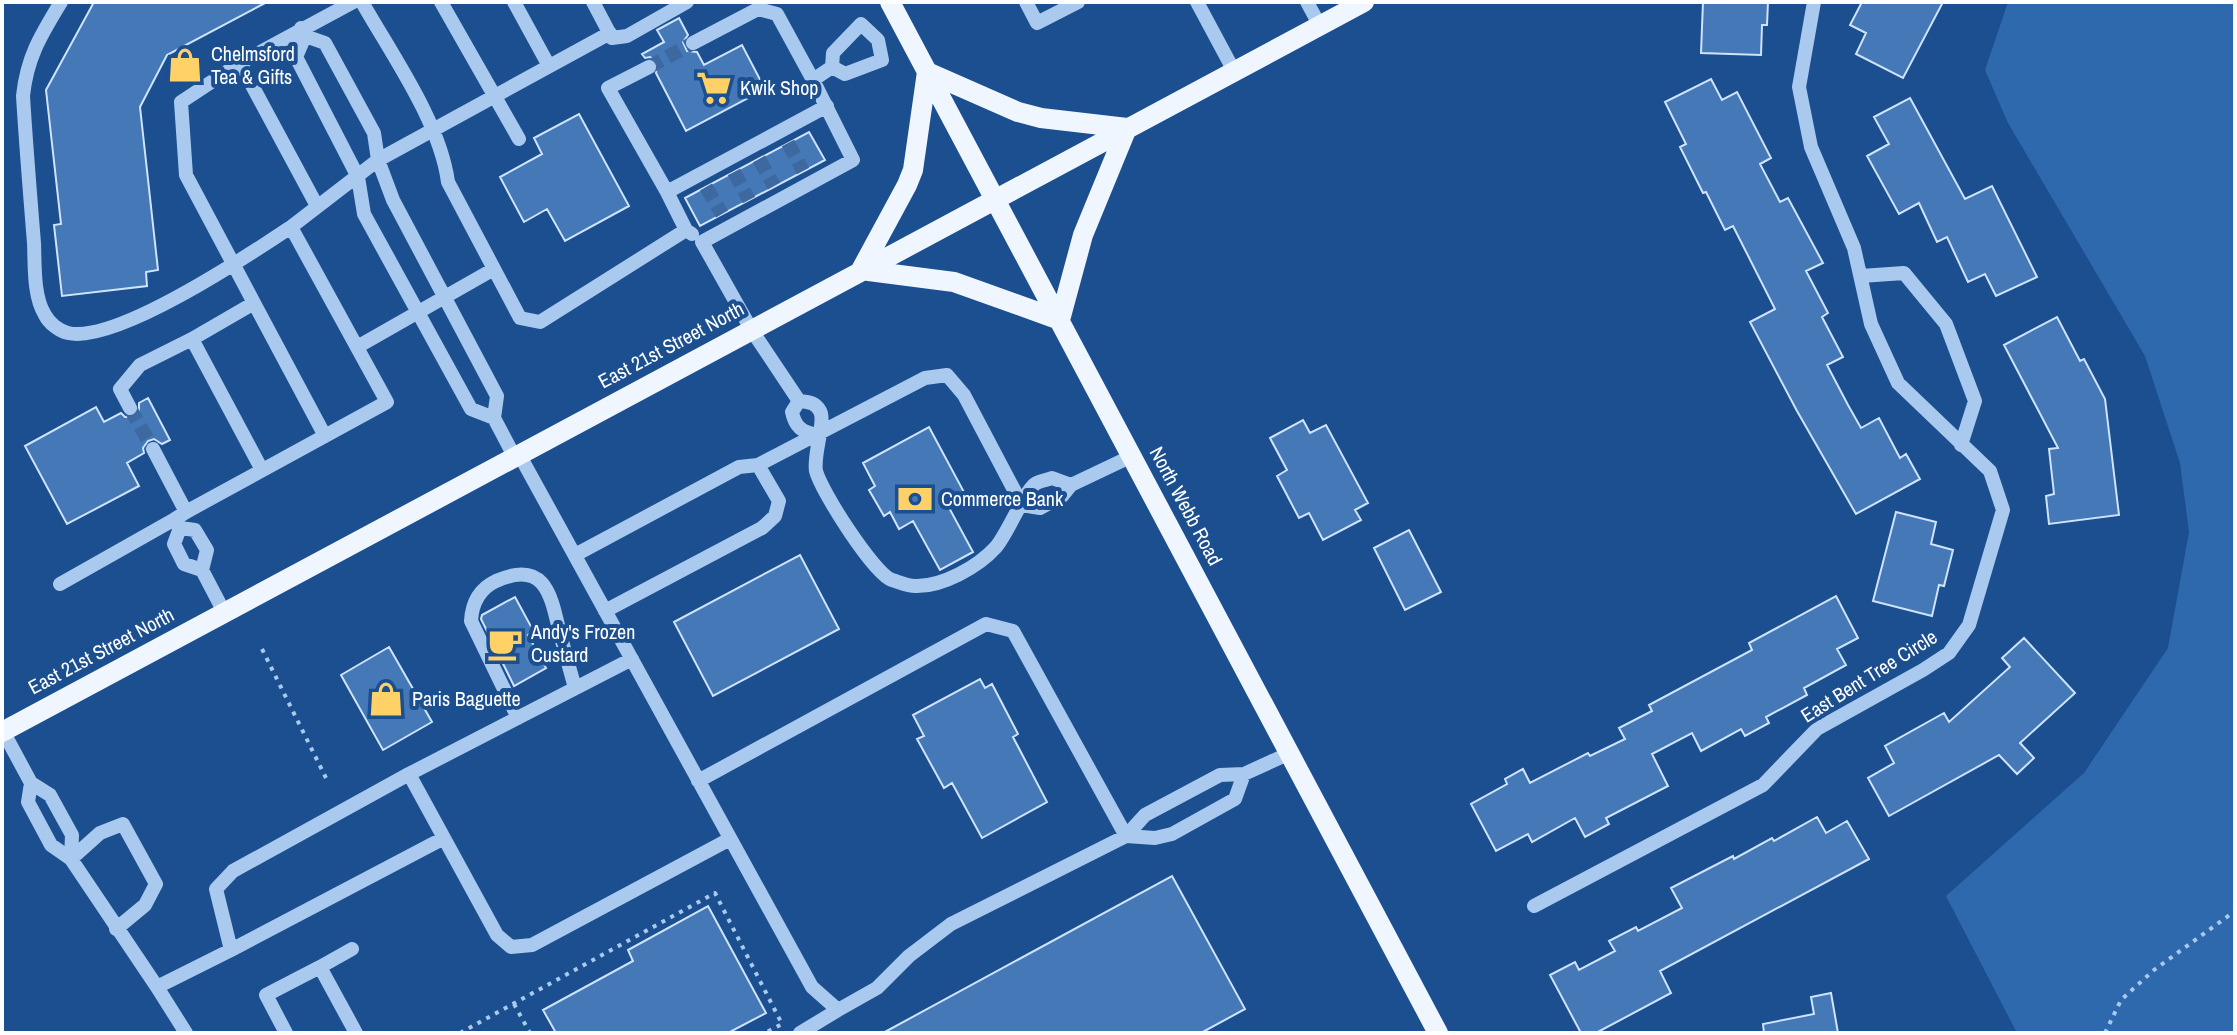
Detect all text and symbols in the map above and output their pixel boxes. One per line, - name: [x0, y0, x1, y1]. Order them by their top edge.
- place label: Chelmsford Tea & Gifts: [211, 40, 295, 90]
- shop icon: Chelmsford Tea & Gifts: [166, 46, 204, 84]
- supermarket icon: Kwik Shop: [695, 69, 733, 107]
- place label: Kwik Shop: [740, 74, 818, 101]
- street label: East 21st Street North: [593, 295, 748, 394]
- street label: North Webb Road: [1144, 442, 1229, 570]
- bank icon: Commerce Bank: [896, 480, 934, 518]
- place label: Commerce Bank: [941, 485, 1064, 512]
- street label: East 21st Street North: [23, 601, 178, 700]
- place label: Andy's Frozen Custard: [530, 618, 635, 668]
- street label: East Bent Tree Circle: [1795, 623, 1942, 728]
- cafe icon: Andy's Frozen Custard: [486, 625, 524, 663]
- shop icon: Paris Baguette: [367, 680, 405, 718]
- place label: Paris Baguette: [412, 685, 521, 712]

